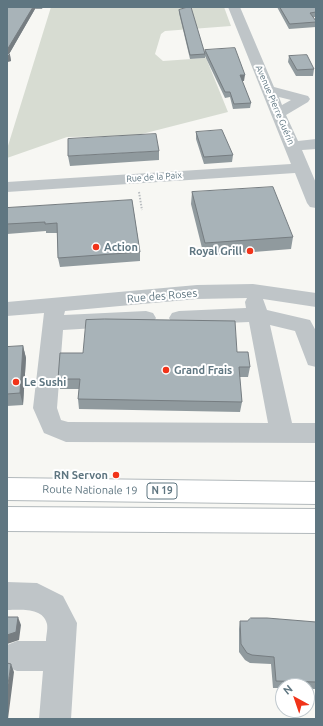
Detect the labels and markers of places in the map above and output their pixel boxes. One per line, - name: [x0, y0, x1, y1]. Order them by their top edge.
- place label: Action: [104, 240, 138, 254]
- marker: Action: [91, 242, 101, 252]
- place label: Royal Grill: [189, 244, 242, 258]
- marker: Royal Grill: [245, 246, 255, 256]
- place label: Grand Frais: [174, 363, 232, 377]
- marker: Grand Frais: [161, 365, 171, 375]
- place label: Le Sushi: [24, 375, 66, 389]
- marker: Le Sushi: [11, 377, 21, 387]
- place label: RN Servon: [54, 468, 108, 482]
- marker: RN Servon: [111, 470, 121, 480]

